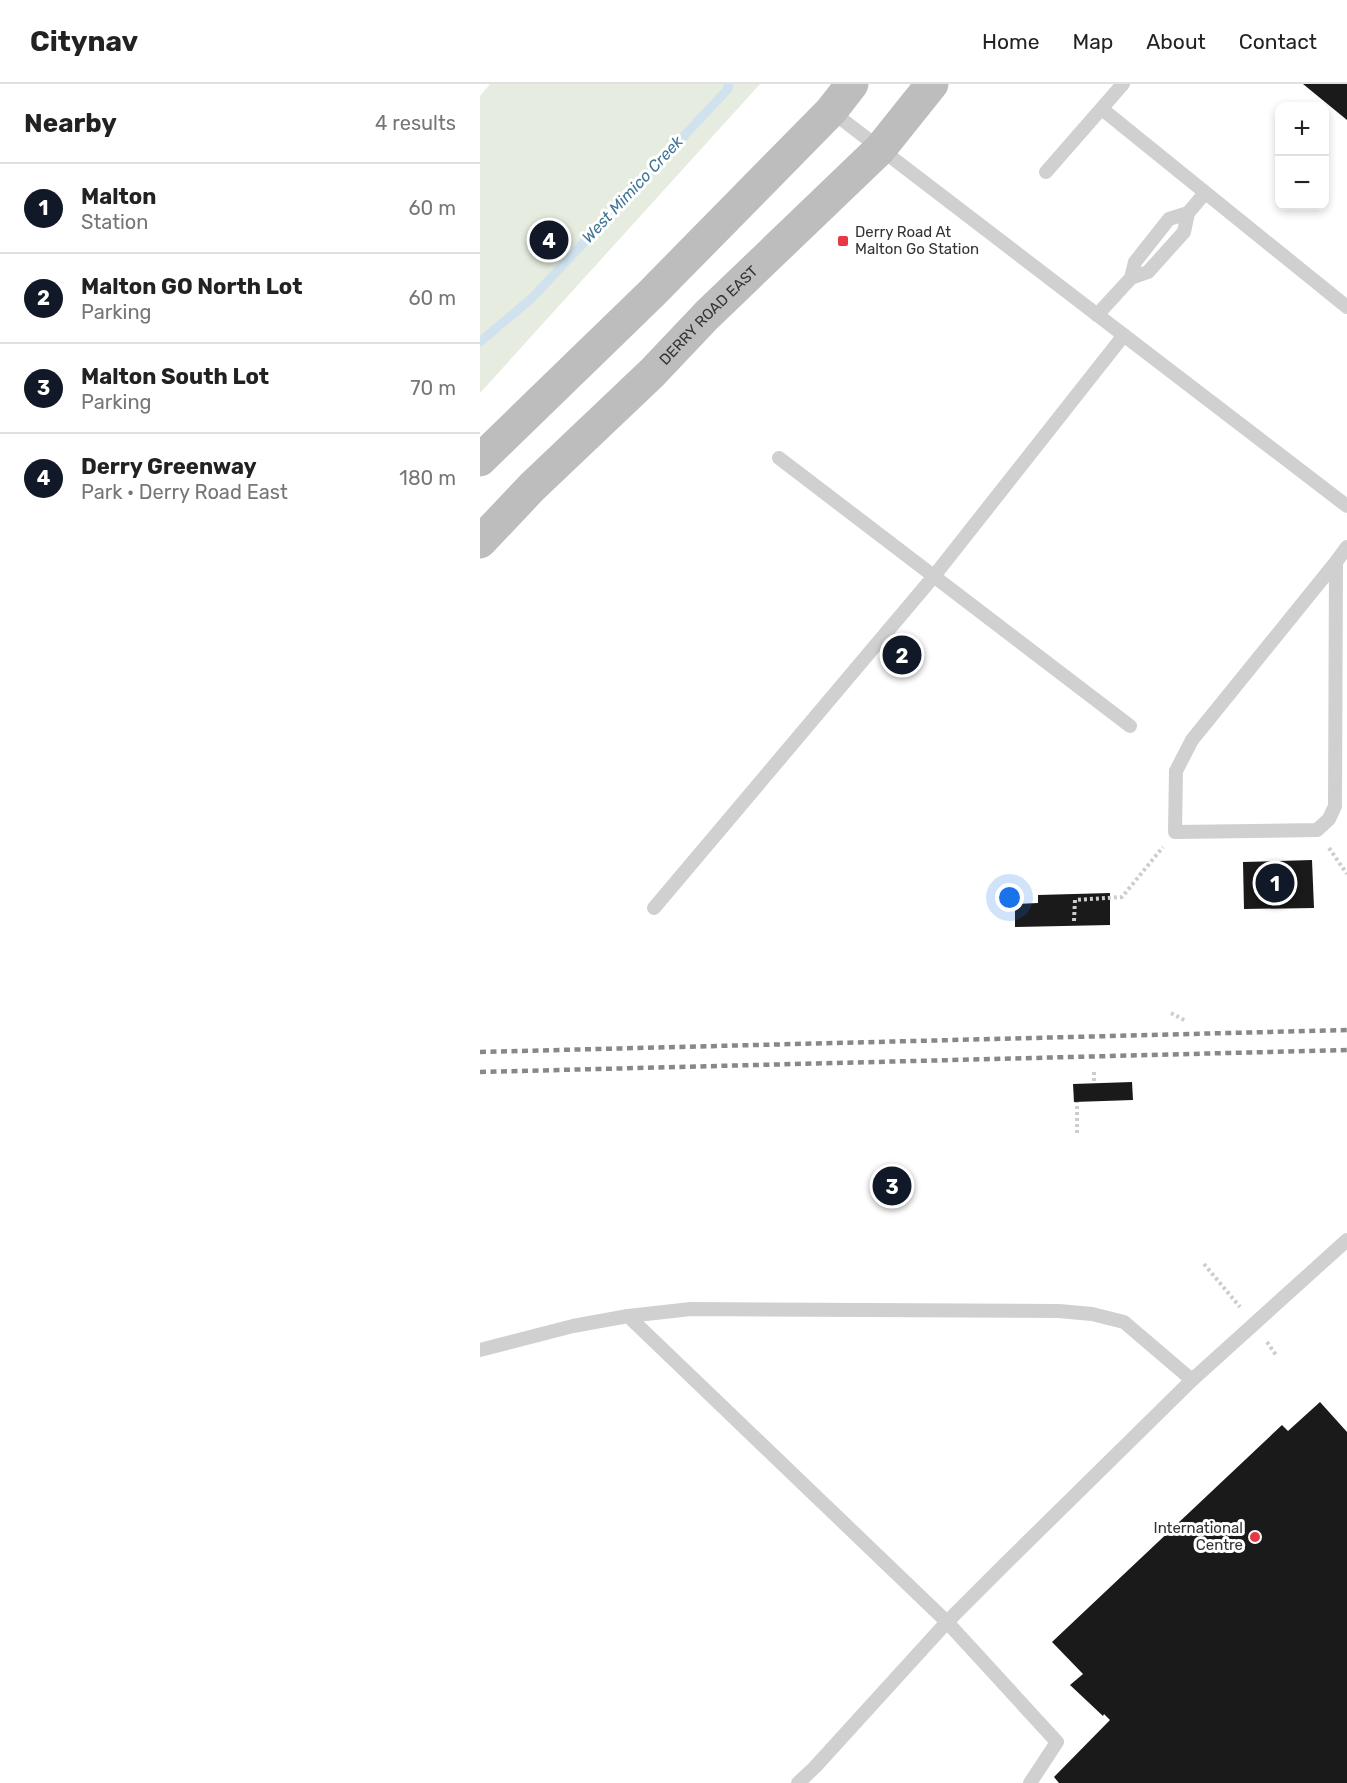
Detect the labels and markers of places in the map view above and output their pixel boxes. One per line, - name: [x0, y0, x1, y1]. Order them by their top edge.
- pin: 4: [530, 218, 568, 262]
- place label: Derry Road At Malton Go Station: [855, 223, 979, 258]
- marker: Derry Road At Malton Go Station: [836, 234, 850, 248]
- pin: 2: [882, 632, 922, 678]
- pin: 1: [1256, 860, 1294, 906]
- pin: 3: [872, 1164, 912, 1208]
- place label: International Centre: [1154, 1519, 1243, 1554]
- marker: International Centre: [1248, 1530, 1262, 1544]

